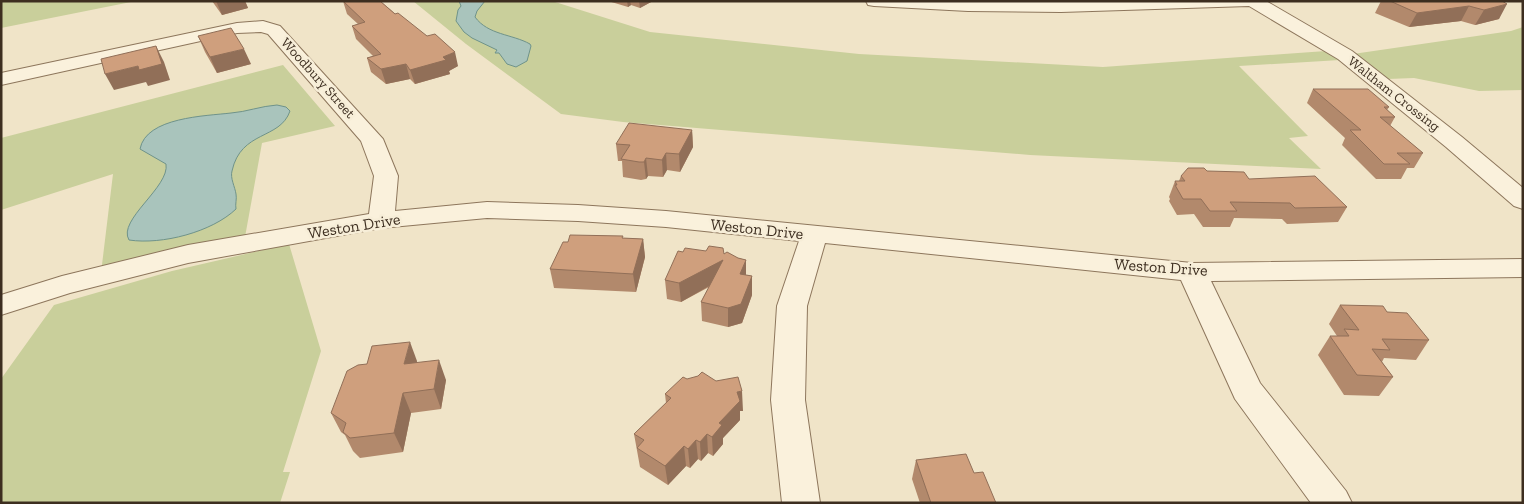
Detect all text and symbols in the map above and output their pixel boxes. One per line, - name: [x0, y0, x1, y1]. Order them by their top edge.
- street label: Woodbury Street: [277, 34, 359, 122]
- street label: Waltham Crossing: [1345, 53, 1444, 135]
- street label: Weston Drive: [306, 209, 402, 243]
- street label: Weston Drive: [710, 215, 804, 243]
- street label: Weston Drive: [1114, 254, 1208, 280]

